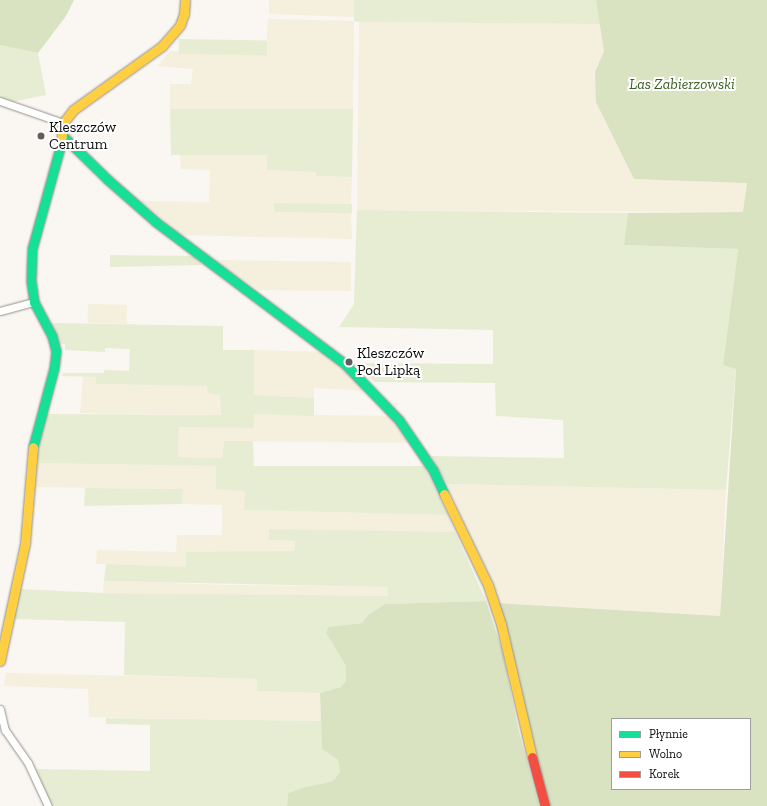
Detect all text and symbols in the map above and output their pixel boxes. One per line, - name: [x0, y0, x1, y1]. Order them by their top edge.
- park label: Las Zabierzowski: [629, 76, 735, 94]
- place label: Kleszczów Centrum: [49, 118, 116, 153]
- marker: Kleszczów Centrum: [36, 131, 46, 141]
- place label: Kleszczów Pod Lipką: [357, 344, 424, 379]
- marker: Kleszczów Pod Lipką: [344, 357, 354, 367]
- legend: [611, 718, 751, 790]
- text: Płynnie: [649, 727, 688, 741]
- text: Wolno: [649, 747, 682, 761]
- text: Korek: [649, 767, 680, 781]

